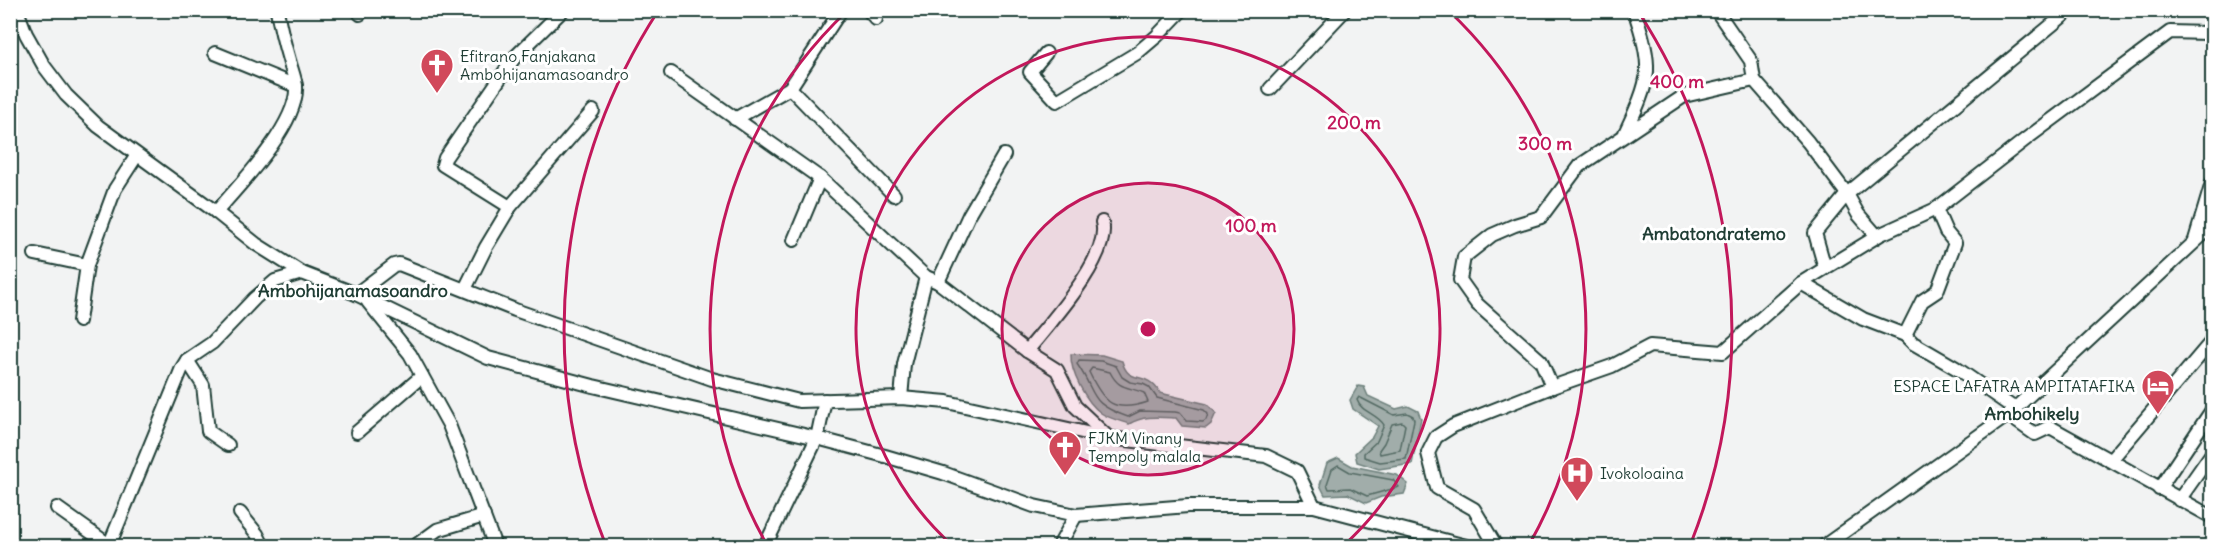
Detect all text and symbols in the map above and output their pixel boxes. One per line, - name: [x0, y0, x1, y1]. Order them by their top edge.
- place label: Efitrano Fanjakana Ambohijanamasoandro: [460, 46, 629, 84]
- church icon: Efitrano Fanjakana Ambohijanamasoandro: [419, 47, 455, 94]
- text: 400 m: [1650, 70, 1704, 93]
- text: 200 m: [1327, 111, 1381, 134]
- text: 300 m: [1518, 132, 1572, 155]
- text: 100 m: [1226, 214, 1277, 237]
- district label: Ambatondratemo: [1642, 222, 1786, 245]
- district label: Ambohijanamasoandro: [258, 279, 448, 302]
- centre of rings: [1138, 319, 1158, 339]
- hotel icon: ESPACE LAFATRA AMPITATAFIKA: [2140, 368, 2176, 415]
- place label: ESPACE LAFATRA AMPITATAFIKA: [1893, 376, 2135, 396]
- district label: Ambohikely: [1985, 402, 2079, 425]
- place label: FJKM Vinany Tempoly malala: [1088, 428, 1201, 466]
- church icon: FJKM Vinany Tempoly malala: [1047, 429, 1083, 476]
- hospital icon: Ivokoloaina: [1559, 455, 1595, 502]
- place label: Ivokoloaina: [1600, 463, 1684, 483]

